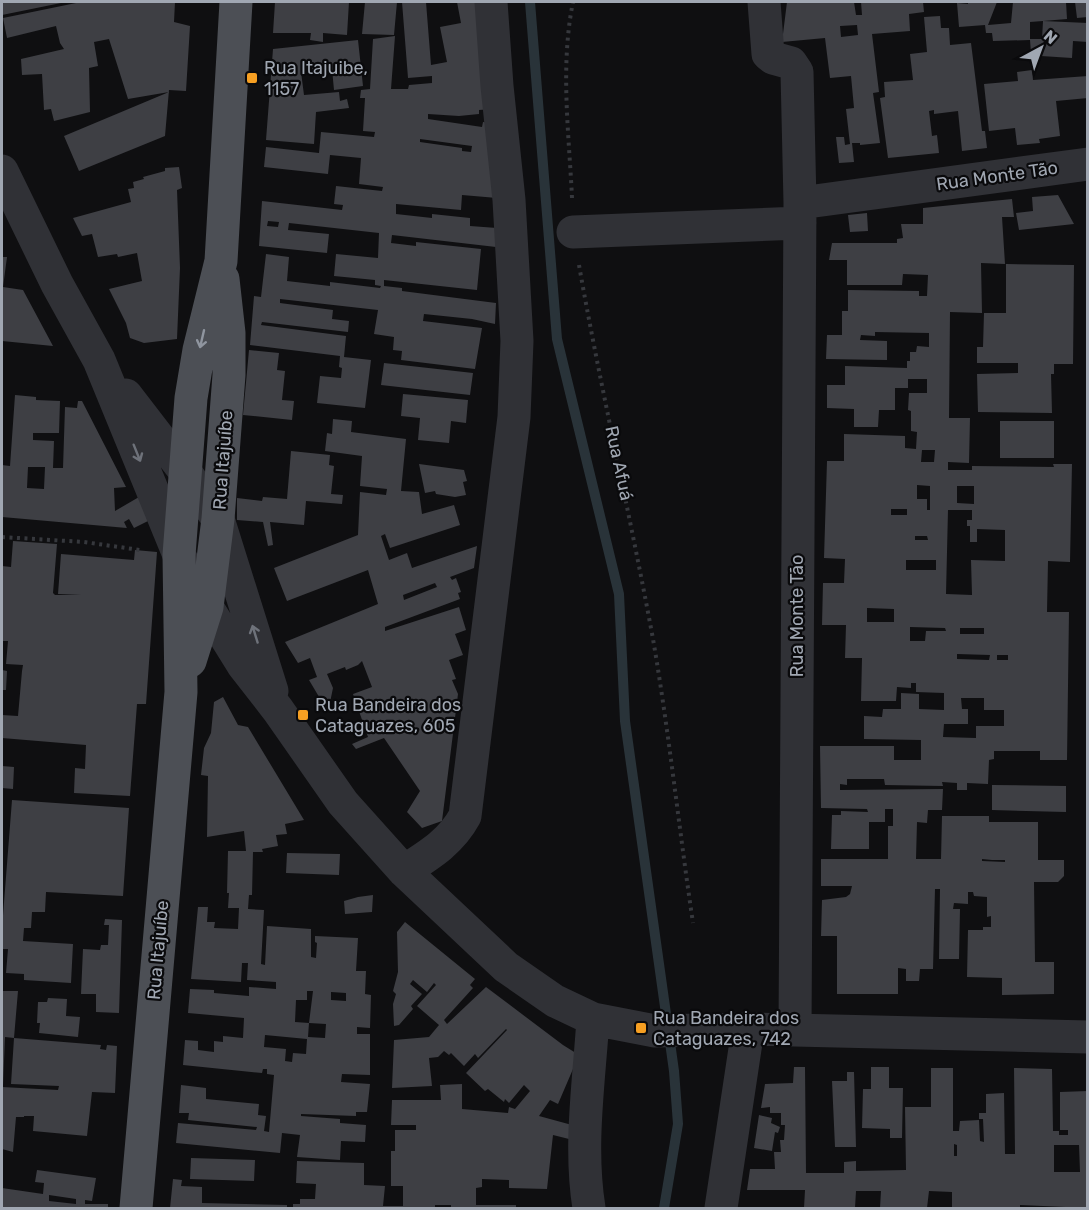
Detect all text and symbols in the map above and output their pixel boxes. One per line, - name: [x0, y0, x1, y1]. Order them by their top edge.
- north arrow: [1011, 18, 1071, 78]
- text: N: [1040, 26, 1061, 48]
- place label: Rua Itajuibe, 1157: [264, 57, 368, 100]
- marker: Rua Itajuibe, 1157: [245, 71, 259, 85]
- street label: Rua Monte Tão: [935, 157, 1059, 195]
- one-way arrow: [195, 329, 207, 348]
- street label: Rua Itajuíbe: [209, 410, 237, 510]
- street label: Rua Afuá: [600, 424, 638, 502]
- one-way arrow: [132, 443, 143, 461]
- street label: Rua Monte Tão: [786, 555, 808, 677]
- one-way arrow: [249, 625, 260, 644]
- place label: Rua Bandeira dos Cataguazes, 605: [315, 694, 461, 737]
- marker: Rua Bandeira dos Cataguazes, 605: [296, 708, 310, 722]
- street label: Rua Itajuíbe: [143, 899, 173, 1001]
- place label: Rua Bandeira dos Cataguazes, 742: [653, 1007, 799, 1050]
- marker: Rua Bandeira dos Cataguazes, 742: [634, 1021, 648, 1035]

